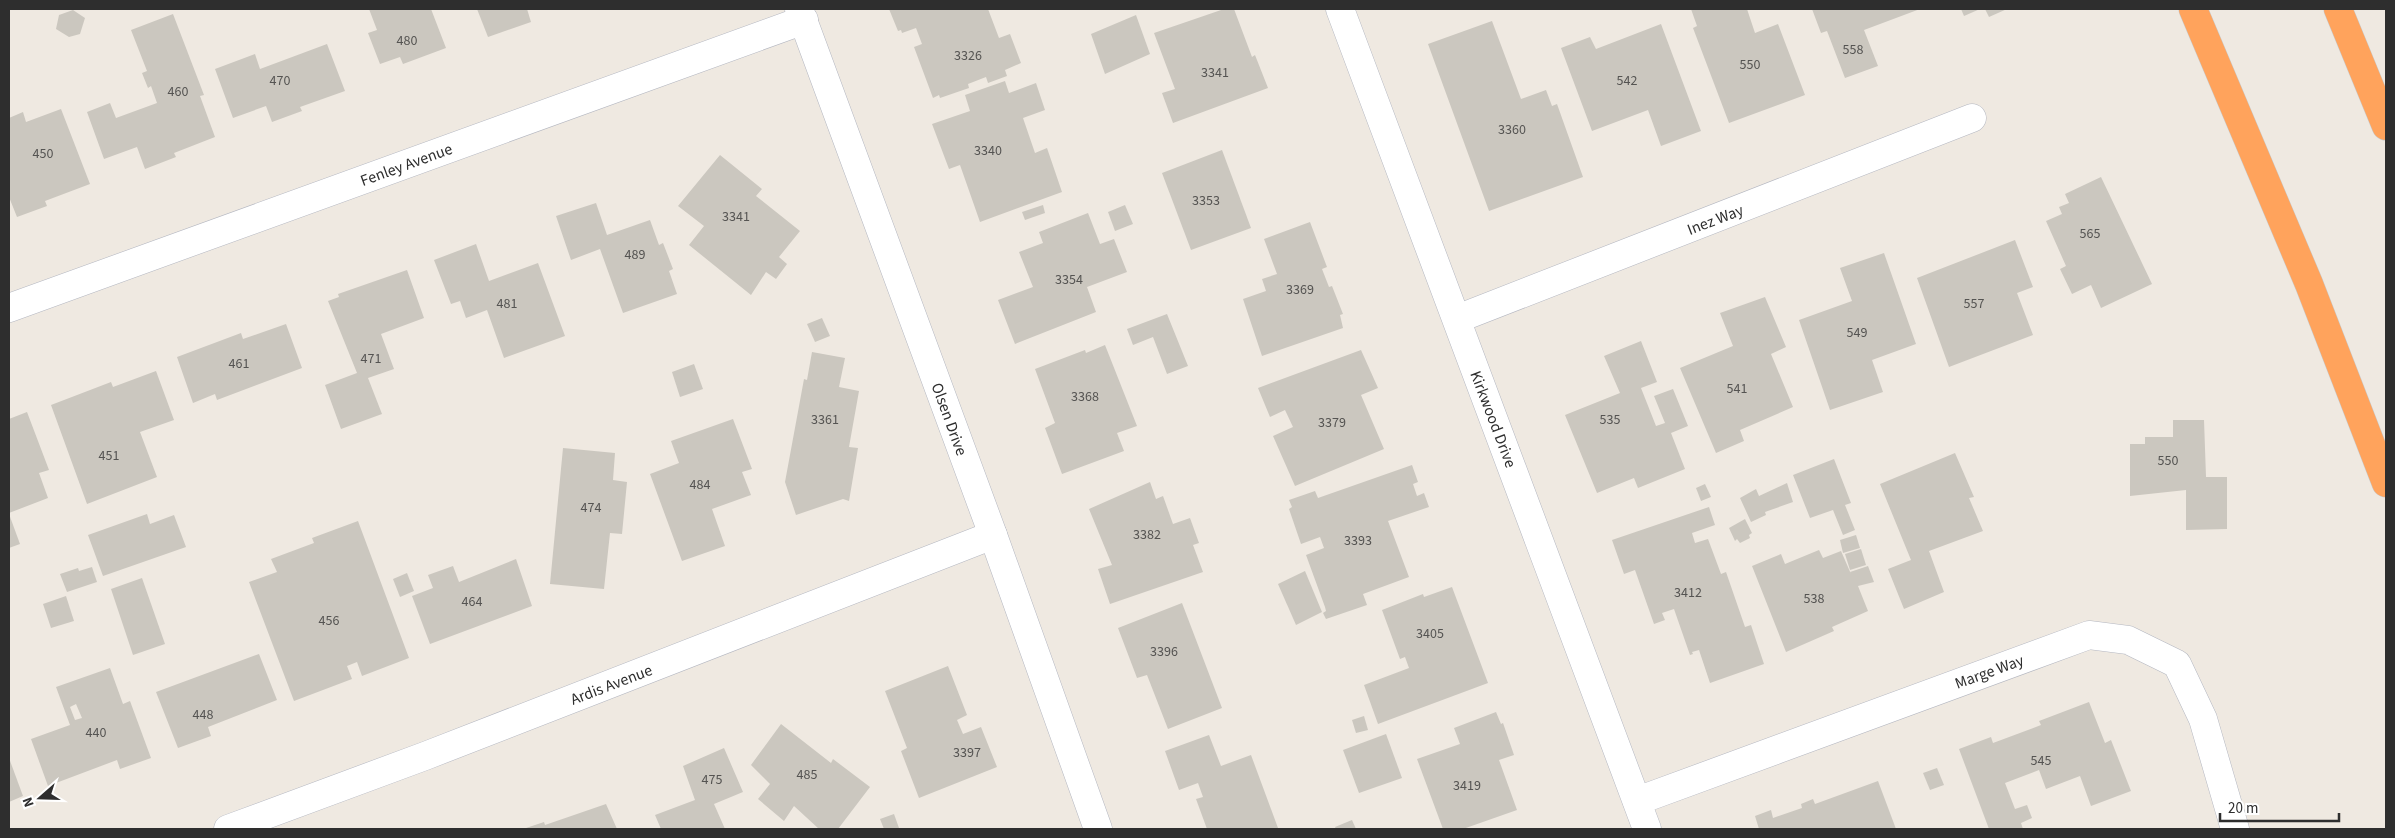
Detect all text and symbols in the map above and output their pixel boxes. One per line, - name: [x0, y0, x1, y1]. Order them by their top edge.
- house number: 480: [397, 31, 417, 51]
- house number: 558: [1843, 40, 1863, 60]
- house number: 3326: [954, 46, 982, 66]
- house number: 550: [1740, 55, 1760, 75]
- house number: 3341: [1201, 63, 1229, 83]
- house number: 470: [270, 71, 290, 91]
- house number: 542: [1617, 71, 1637, 91]
- house number: 460: [168, 82, 188, 102]
- house number: 3360: [1498, 120, 1526, 140]
- street label: Fenley Avenue: [357, 138, 455, 192]
- house number: 3340: [974, 141, 1002, 161]
- house number: 450: [33, 144, 53, 164]
- house number: 3353: [1192, 191, 1220, 211]
- street label: Inez Way: [1684, 199, 1747, 241]
- house number: 3341: [722, 207, 750, 227]
- house number: 565: [2080, 224, 2100, 244]
- house number: 489: [625, 245, 645, 265]
- house number: 3354: [1055, 270, 1083, 290]
- house number: 3369: [1286, 280, 1314, 300]
- house number: 481: [497, 294, 517, 314]
- house number: 557: [1964, 294, 1984, 314]
- house number: 549: [1847, 323, 1867, 343]
- house number: 471: [361, 349, 381, 369]
- house number: 461: [229, 354, 249, 374]
- street label: Kirkwood Drive: [1464, 368, 1522, 471]
- house number: 541: [1727, 379, 1747, 399]
- street label: Olsen Drive: [926, 380, 972, 459]
- house number: 3368: [1071, 387, 1099, 407]
- house number: 3361: [811, 410, 839, 430]
- house number: 535: [1600, 410, 1620, 430]
- house number: 3379: [1318, 413, 1346, 433]
- house number: 451: [99, 446, 119, 466]
- house number: 550: [2158, 451, 2178, 471]
- house number: 484: [690, 475, 710, 495]
- house number: 474: [581, 498, 601, 518]
- house number: 3382: [1133, 525, 1161, 545]
- house number: 3393: [1344, 531, 1372, 551]
- house number: 3412: [1674, 583, 1702, 603]
- house number: 538: [1804, 589, 1824, 609]
- house number: 464: [462, 592, 482, 612]
- house number: 456: [319, 611, 339, 631]
- house number: 3405: [1416, 624, 1444, 644]
- house number: 3396: [1150, 642, 1178, 662]
- street label: Marge Way: [1952, 649, 2027, 695]
- street label: Ardis Avenue: [567, 659, 656, 711]
- house number: 448: [193, 705, 213, 725]
- house number: 440: [86, 723, 106, 743]
- house number: 3397: [953, 743, 981, 763]
- house number: 545: [2031, 751, 2051, 771]
- house number: 485: [797, 765, 817, 785]
- house number: 475: [702, 770, 722, 790]
- north arrow: [15, 773, 65, 823]
- house number: 3419: [1453, 776, 1481, 796]
- scale bar: [2220, 790, 2339, 822]
- text: N: [18, 794, 40, 810]
- text: 20 m: [2228, 798, 2258, 819]

